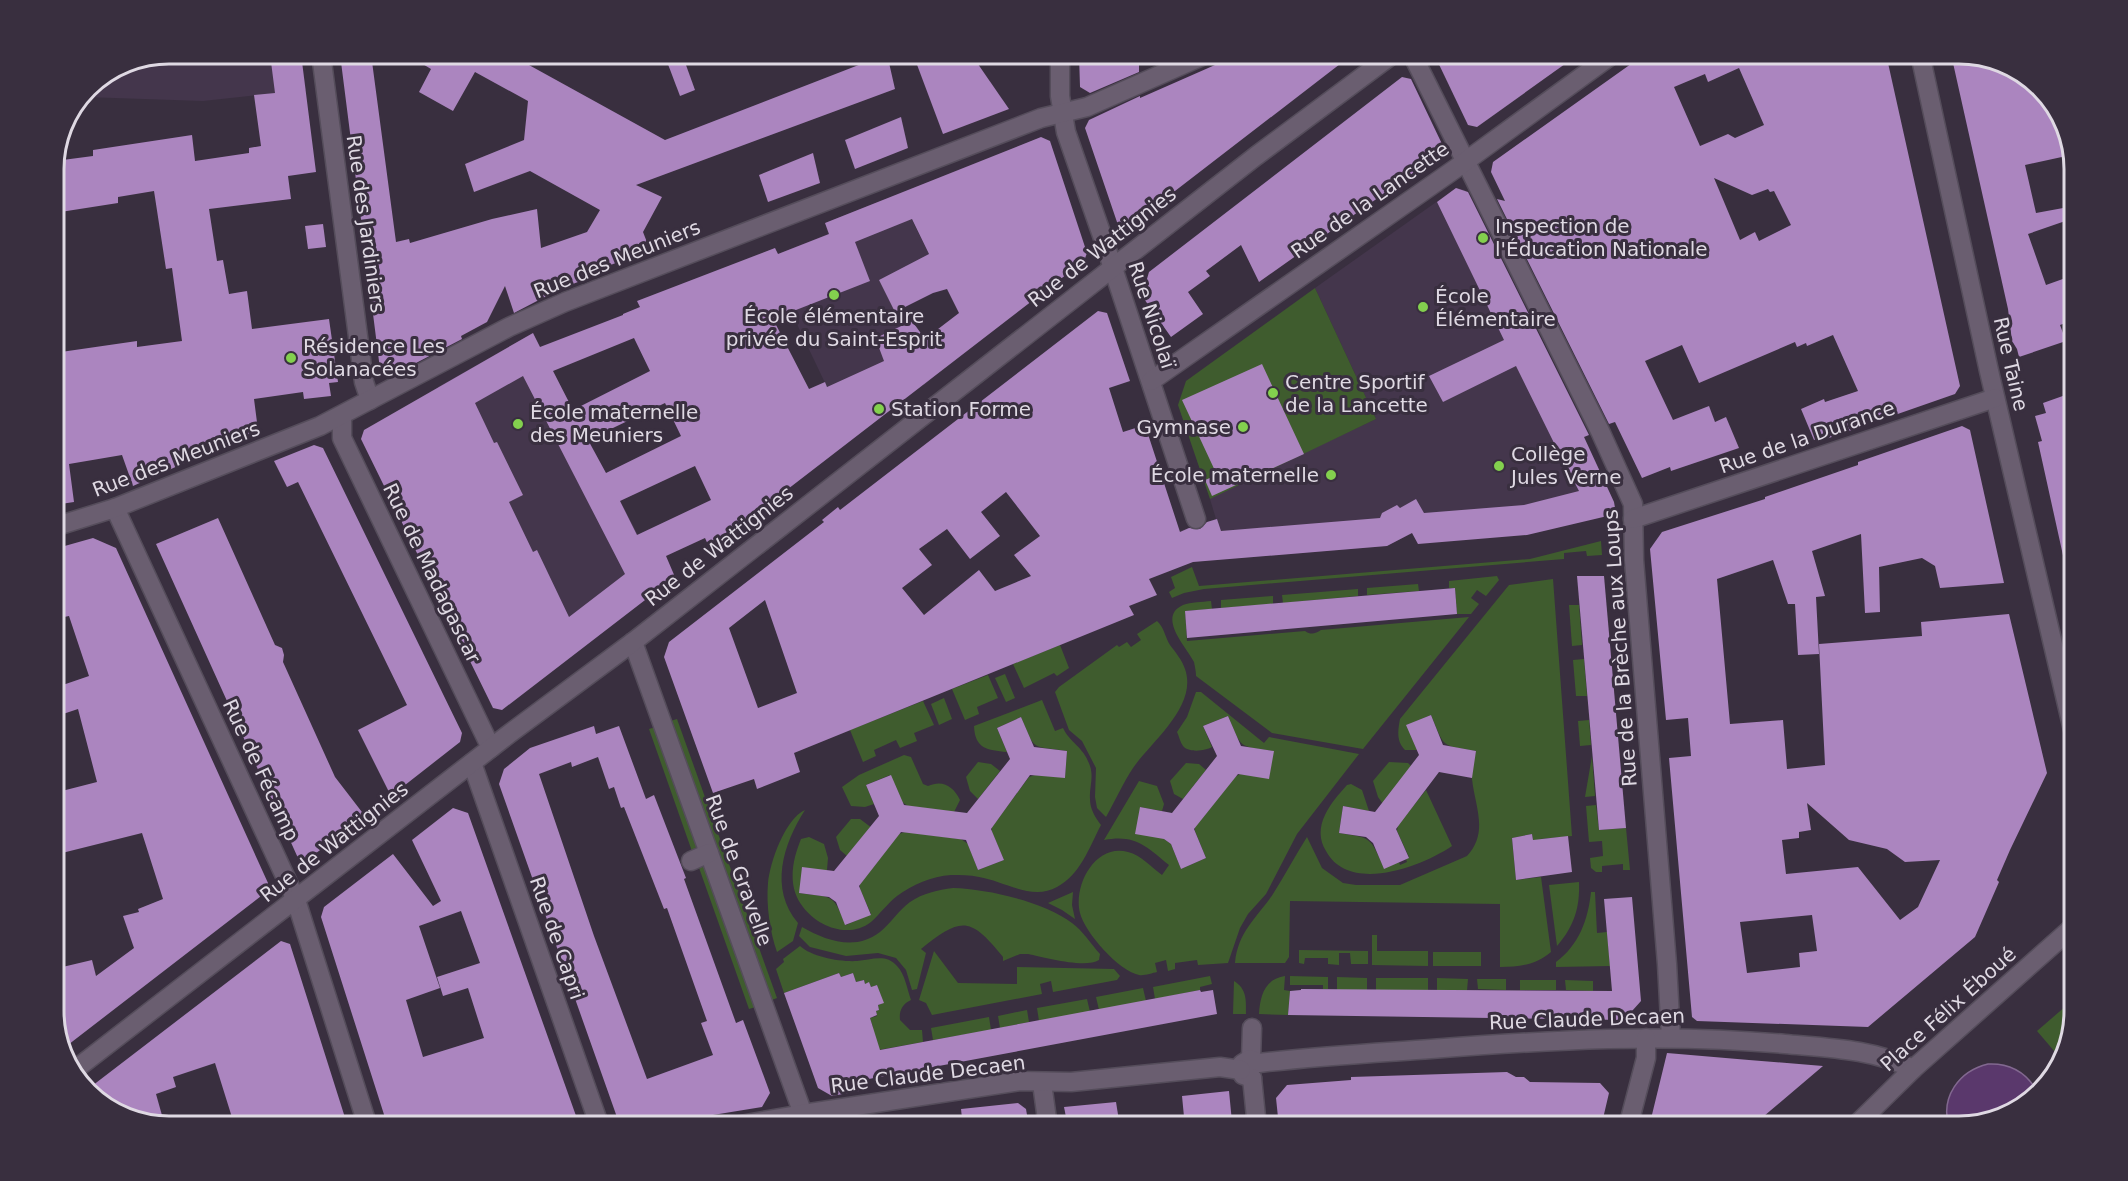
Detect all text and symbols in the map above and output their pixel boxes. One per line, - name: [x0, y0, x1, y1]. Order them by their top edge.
- street label: Rue des Jardiniers: [342, 133, 390, 315]
- street label: Rue de la Lancette: [1286, 136, 1454, 264]
- street label: Rue de Wattignies: [1023, 182, 1181, 312]
- place label: Inspection de l'Éducation Nationale: [1495, 214, 1708, 261]
- street label: Rue des Meuniers: [530, 215, 704, 303]
- marker: Inspection de l'Éducation Nationale: [1476, 231, 1490, 245]
- street label: Rue Nicolaï: [1123, 258, 1181, 372]
- place label: École Élémentaire: [1435, 284, 1556, 331]
- marker: École élémentaire privée du Saint-Esprit: [827, 288, 841, 302]
- marker: École Élémentaire: [1416, 300, 1430, 314]
- place label: École élémentaire privée du Saint-Esprit: [726, 304, 942, 351]
- street label: Rue Taine: [1989, 315, 2033, 413]
- place label: Résidence Les Solanacées: [303, 334, 445, 381]
- marker: Résidence Les Solanacées: [284, 351, 298, 365]
- place label: Centre Sportif de la Lancette: [1285, 370, 1428, 417]
- marker: Centre Sportif de la Lancette: [1266, 386, 1280, 400]
- street label: Rue de la Durance: [1716, 396, 1898, 478]
- place label: Station Forme: [891, 397, 1031, 421]
- place label: École maternelle des Meuniers: [530, 400, 698, 447]
- marker: Station Forme: [872, 402, 886, 416]
- place label: Gymnase: [1137, 415, 1231, 439]
- street label: Rue des Meuniers: [89, 416, 263, 502]
- marker: École maternelle des Meuniers: [511, 417, 525, 431]
- marker: Gymnase: [1236, 420, 1250, 434]
- place label: Collège Jules Verne: [1509, 442, 1622, 489]
- marker: Collège Jules Verne: [1492, 459, 1506, 473]
- place label: École maternelle: [1151, 463, 1319, 487]
- marker: École maternelle: [1324, 468, 1338, 482]
- street label: Rue de Madagascar: [378, 479, 486, 667]
- street label: Rue de Wattignies: [640, 481, 798, 611]
- street label: Rue de la Brèche aux Loups: [1598, 509, 1642, 787]
- street label: Rue de Fécamp: [218, 695, 304, 845]
- street label: Rue de Wattignies: [255, 777, 413, 907]
- street label: Rue de Gravelle: [700, 791, 778, 949]
- street label: Rue de Capri: [525, 873, 589, 1003]
- street label: Place Félix Éboué: [1875, 942, 2021, 1076]
- street label: Rue Claude Decaen: [1489, 1004, 1685, 1034]
- street label: Rue Claude Decaen: [829, 1050, 1027, 1098]

